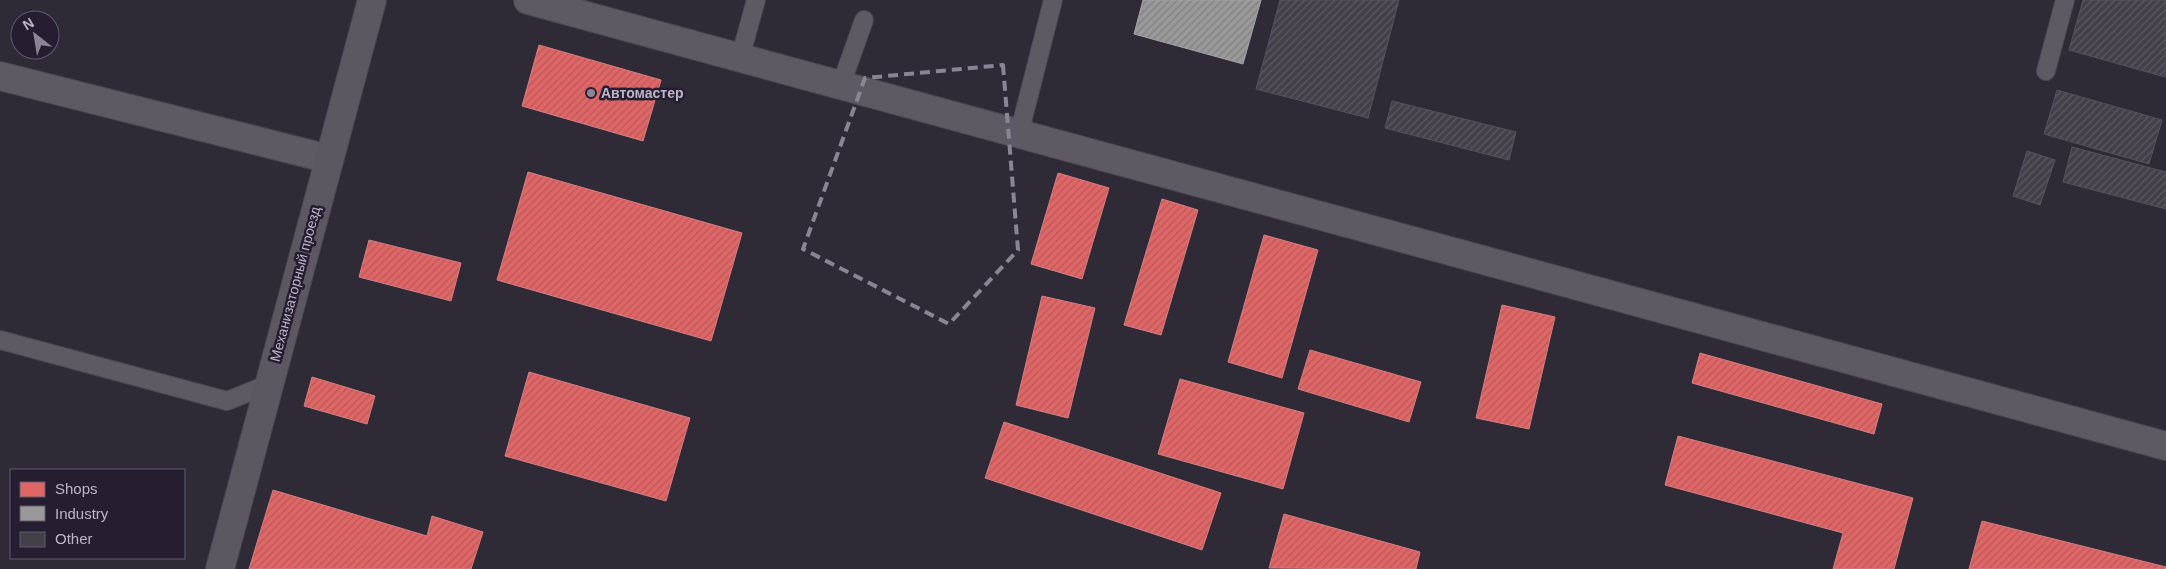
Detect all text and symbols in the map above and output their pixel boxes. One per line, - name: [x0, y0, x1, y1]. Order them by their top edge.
- north arrow: [10, 10, 60, 60]
- text: N: [20, 14, 37, 33]
- place label: Автомастер: [601, 85, 684, 101]
- marker: Автомастер: [585, 87, 597, 99]
- street label: Механизаторный проезд: [267, 205, 323, 363]
- legend: [10, 469, 185, 559]
- text: Shops: [55, 480, 98, 497]
- text: Industry: [55, 505, 109, 522]
- text: Other: [55, 530, 93, 547]

